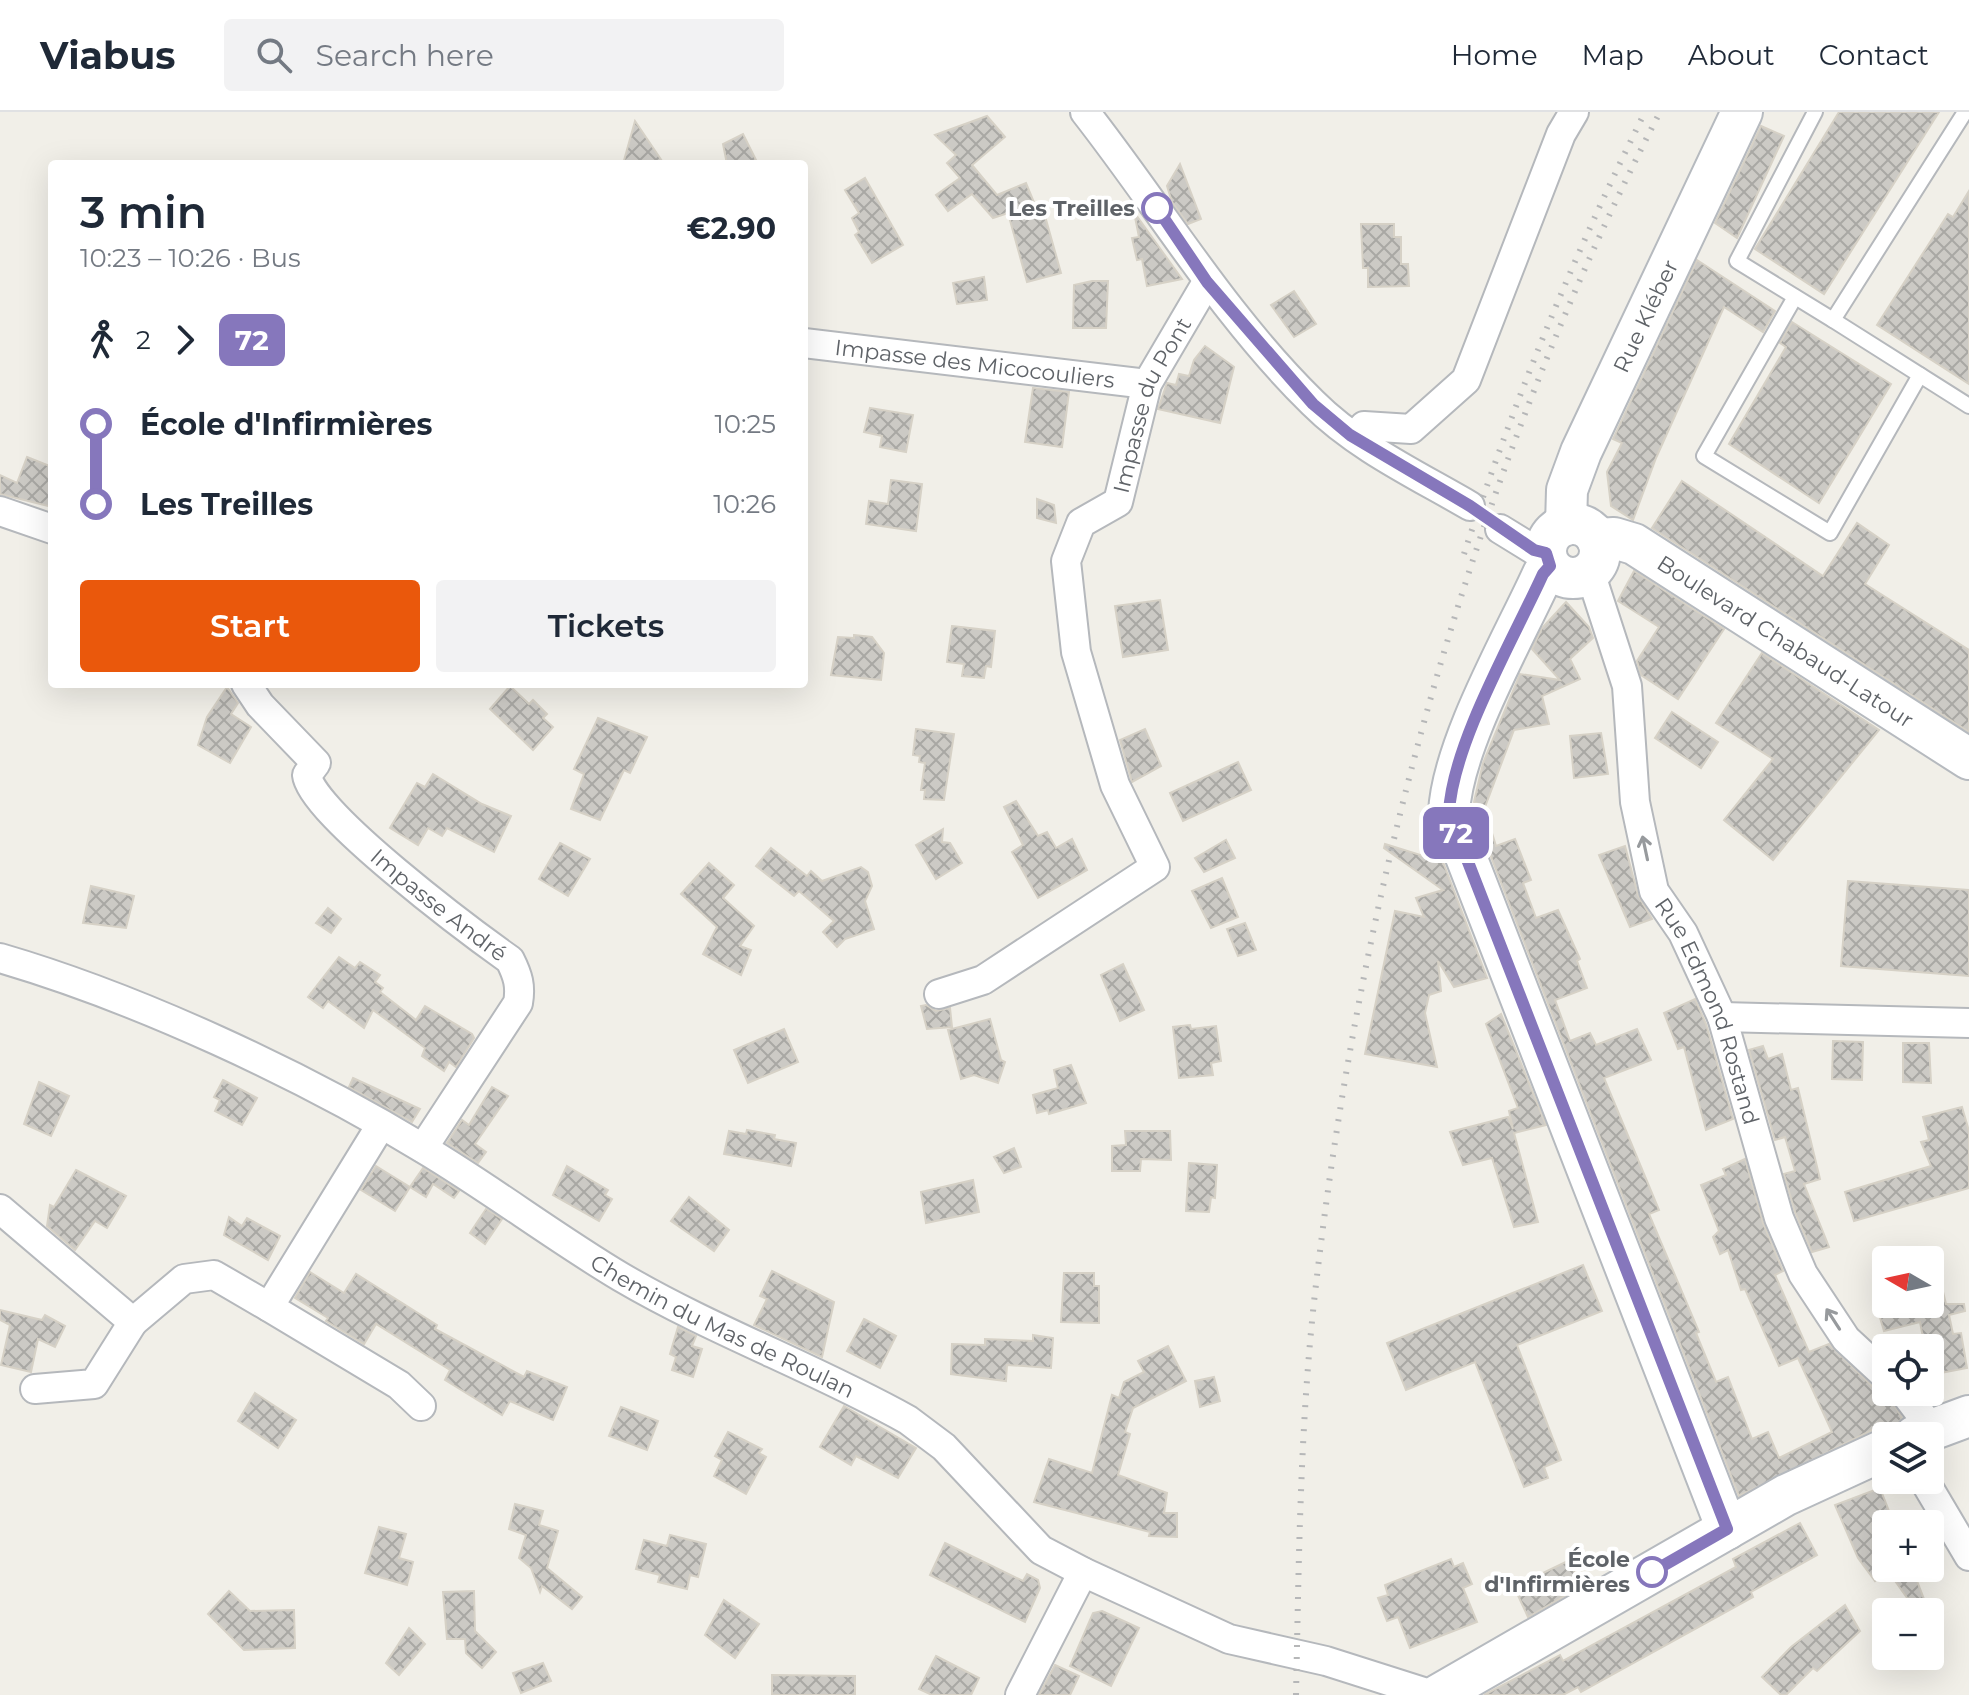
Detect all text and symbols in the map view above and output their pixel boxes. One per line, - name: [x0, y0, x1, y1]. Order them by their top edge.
- search box: [224, 19, 784, 91]
- text: Viabus: [40, 32, 176, 79]
- icon: search: [252, 33, 296, 77]
- text: Search here: [316, 37, 494, 74]
- text: Home: [1451, 38, 1538, 72]
- text: Map: [1582, 38, 1644, 72]
- text: About: [1688, 38, 1775, 72]
- text: Contact: [1819, 38, 1929, 72]
- text: 3 min: [80, 185, 207, 239]
- marker: Les Treilles: [1142, 193, 1172, 223]
- place label: Les Treilles: [1008, 195, 1135, 222]
- text: €2.90: [686, 210, 776, 247]
- text: 10:23 – 10:26 · Bus: [80, 242, 301, 274]
- street label: Rue Kléber: [1608, 255, 1684, 377]
- street label: Impasse du Pont: [1108, 313, 1197, 496]
- icon: walk: [80, 318, 124, 362]
- icon: forward: [163, 318, 207, 362]
- text: 72: [235, 323, 269, 357]
- text: 2: [136, 324, 151, 356]
- street label: Impasse des Micocouliers: [833, 334, 1116, 394]
- text: École d'Infirmières: [140, 406, 432, 443]
- text: 10:25: [714, 408, 776, 440]
- text: Les Treilles: [140, 486, 313, 523]
- text: 10:26: [713, 488, 776, 520]
- street label: Boulevard Chabaud-Latour: [1652, 550, 1918, 734]
- button: Start: [80, 580, 420, 672]
- button: Tickets: [436, 580, 776, 672]
- line badge: 72: [1420, 807, 1492, 859]
- text: 72: [1439, 816, 1473, 850]
- one-way arrow: [1637, 835, 1652, 861]
- street label: Impasse André: [365, 843, 512, 967]
- street label: Rue Edmond Rostand: [1649, 893, 1765, 1128]
- north arrow: [1872, 1246, 1944, 1318]
- map controls: [1872, 1246, 1944, 1670]
- street label: Chemin du Mas de Roulan: [585, 1249, 859, 1404]
- one-way arrow: [1824, 1309, 1841, 1331]
- button: locate: [1872, 1334, 1944, 1406]
- button: layers: [1872, 1422, 1944, 1494]
- button: +: [1872, 1510, 1944, 1582]
- place label: École d'Infirmières: [1484, 1546, 1630, 1598]
- marker: École d'Infirmières: [1637, 1557, 1667, 1587]
- button: −: [1872, 1598, 1944, 1670]

